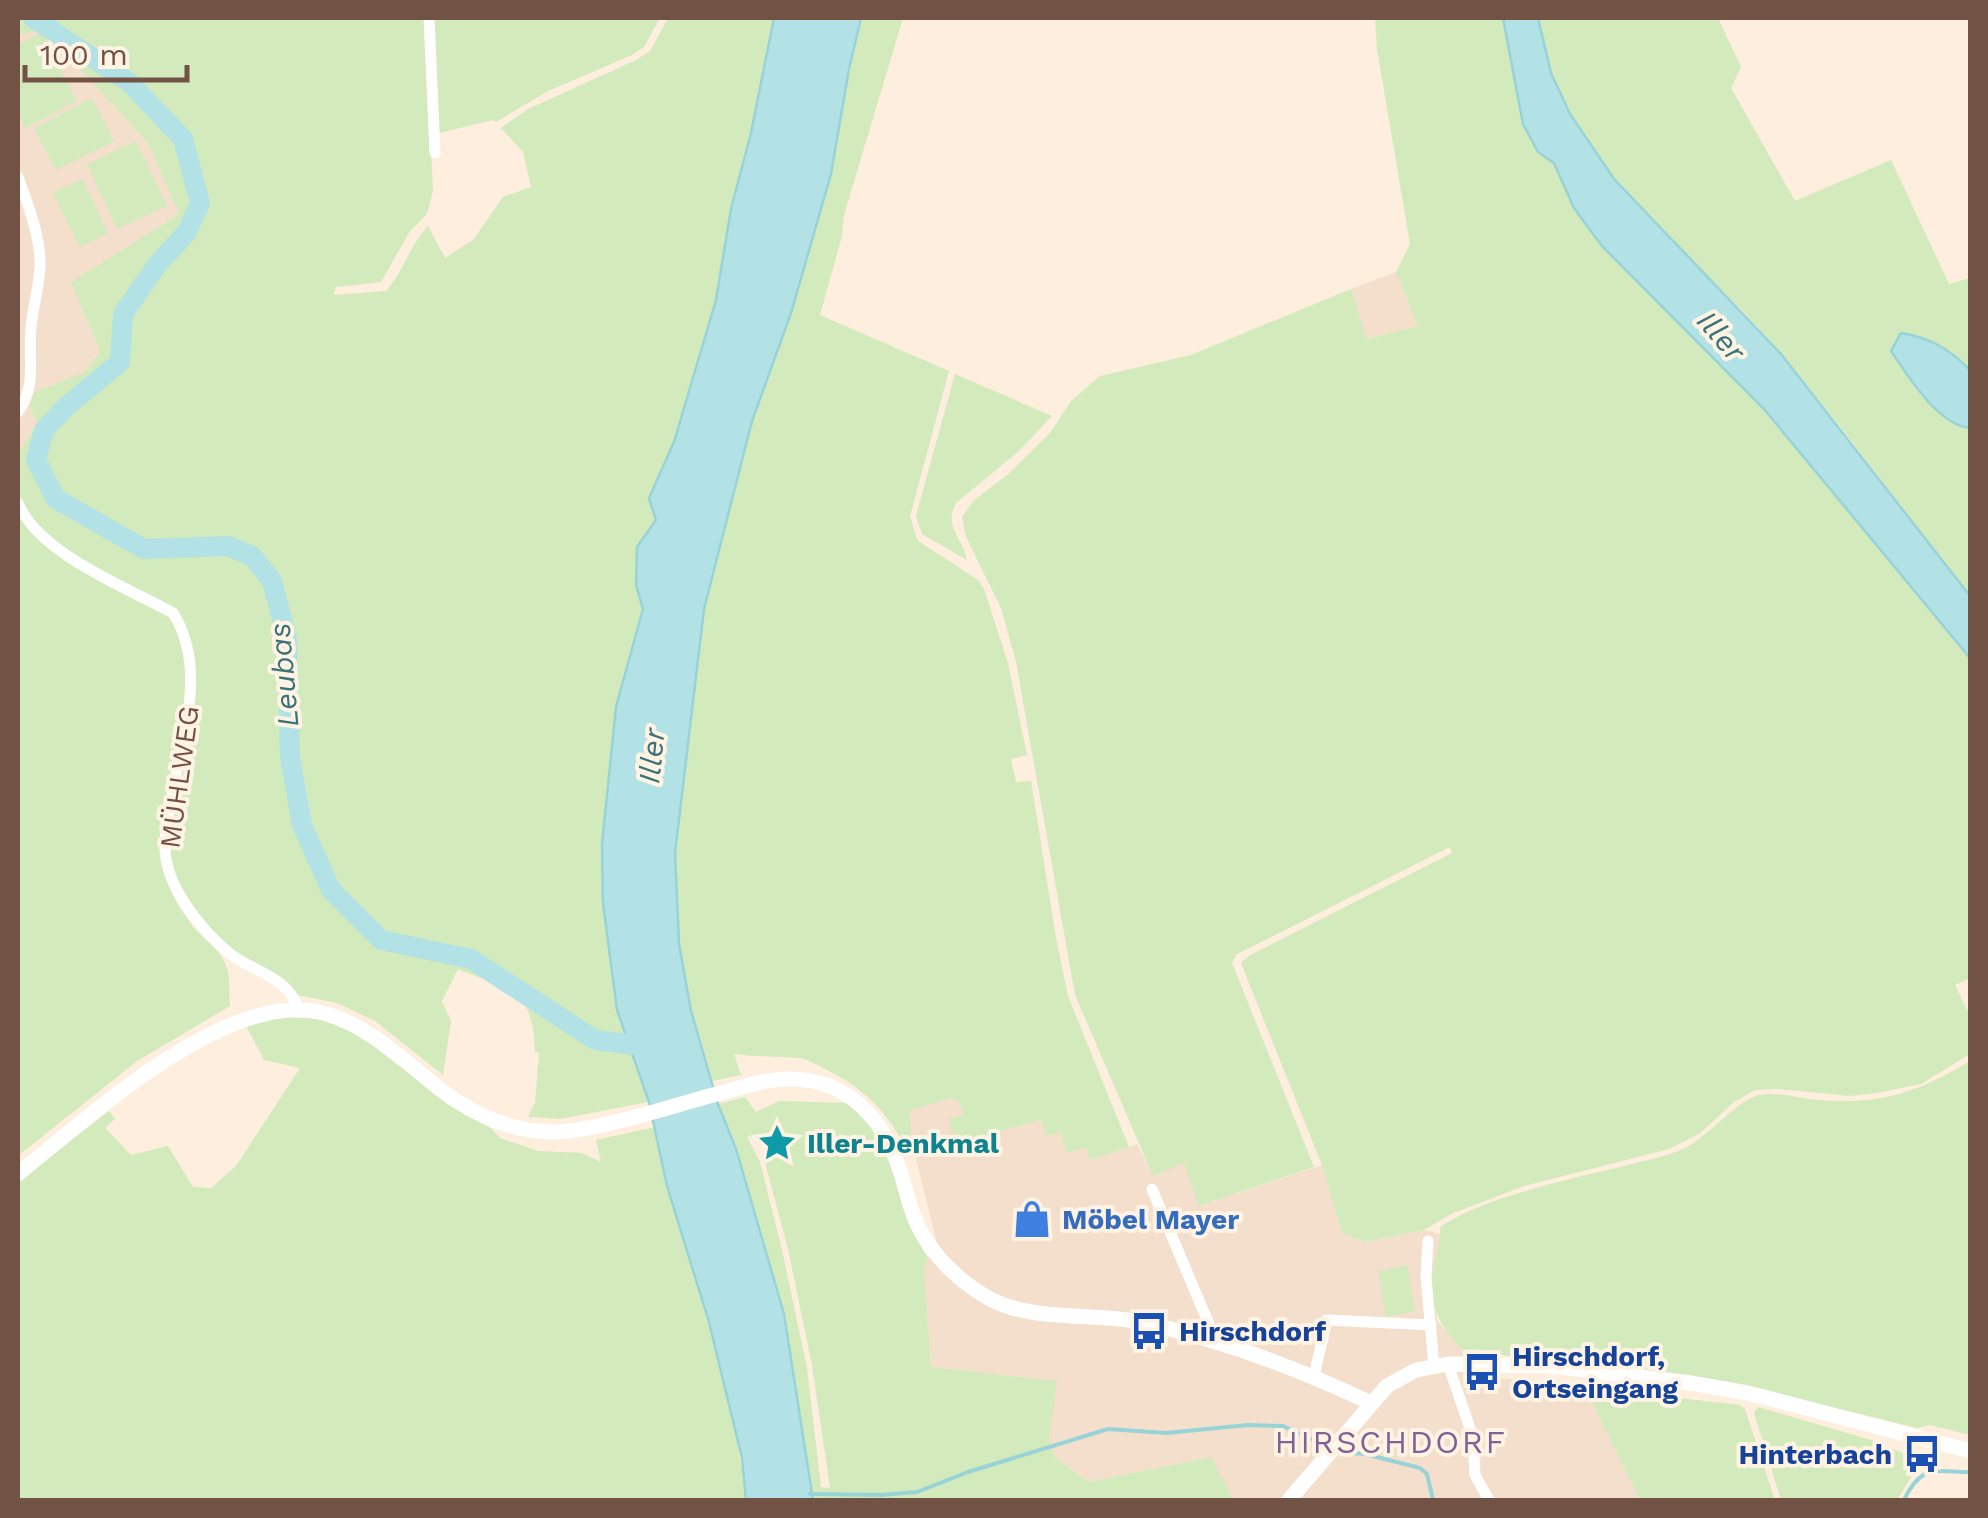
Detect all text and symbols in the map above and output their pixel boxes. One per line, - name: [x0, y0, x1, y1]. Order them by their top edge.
- scale bar: [25, 20, 188, 82]
- text: 100 m: [40, 37, 128, 72]
- water label: Iller: [1690, 303, 1754, 369]
- water label: Leubas: [262, 622, 305, 729]
- street label: MÜHLWEG: [153, 704, 206, 851]
- water label: Iller: [631, 725, 672, 785]
- place icon: Iller-Denkmal: [756, 1122, 798, 1164]
- place label: Iller-Denkmal: [807, 1127, 1000, 1160]
- shop icon: Möbel Mayer: [1011, 1198, 1053, 1240]
- place label: Möbel Mayer: [1062, 1203, 1239, 1236]
- bus stop icon: Hirschdorf: [1128, 1310, 1170, 1352]
- place label: Hirschdorf: [1179, 1315, 1326, 1348]
- place label: Hirschdorf, Ortseingang: [1512, 1340, 1678, 1405]
- bus stop icon: Hirschdorf, Ortseingang: [1461, 1351, 1503, 1393]
- district label: HIRSCHDORF: [1274, 1423, 1508, 1461]
- bus stop icon: Hinterbach: [1901, 1433, 1943, 1475]
- place label: Hinterbach: [1739, 1438, 1892, 1471]

